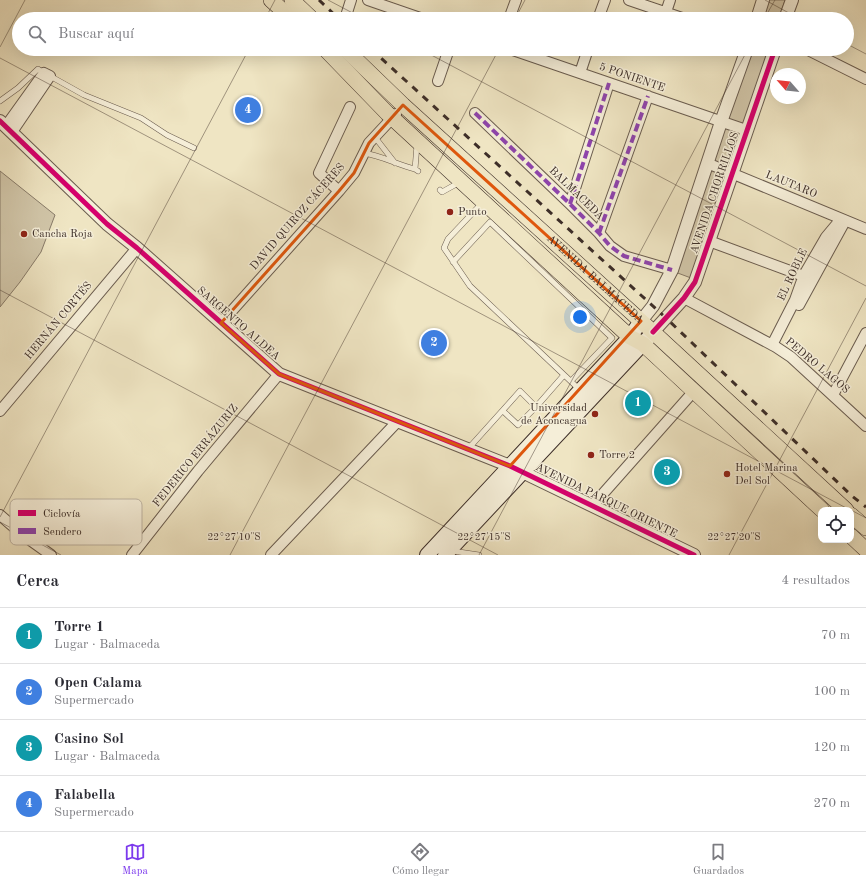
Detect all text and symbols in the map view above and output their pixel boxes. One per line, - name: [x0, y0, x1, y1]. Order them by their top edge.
- search box: [12, 12, 854, 56]
- icon: search: [26, 23, 48, 45]
- text: Buscar aquí: [58, 27, 134, 42]
- street label: 5 PONIENTE: [598, 62, 666, 94]
- north arrow: [770, 68, 806, 104]
- pin: 4: [235, 95, 261, 125]
- street label: AVENIDA CHORRILLOS: [689, 131, 741, 255]
- street label: DAVID QUIROZ CÁCERES: [247, 160, 347, 272]
- street label: BALMACEDA: [547, 165, 606, 223]
- street label: LAUTARO: [764, 170, 819, 200]
- marker: Punto: [445, 207, 455, 217]
- place label: Punto: [458, 207, 487, 218]
- marker: Cancha Roja: [19, 229, 29, 239]
- place label: Cancha Roja: [32, 229, 93, 240]
- street label: AVENIDA BALMACEDA: [545, 233, 646, 326]
- street label: EL ROBLE: [776, 247, 810, 303]
- street label: HERNÁN CORTÉS: [22, 279, 95, 362]
- street label: SARGENTO ALDEA: [194, 285, 282, 363]
- your location: [570, 307, 590, 327]
- pin: 2: [421, 328, 447, 358]
- street label: PEDRO LAGOS: [783, 336, 851, 396]
- pin: 1: [625, 388, 651, 418]
- street label: FEDERICO ERRÁZURIZ: [150, 401, 241, 509]
- place label: Universidad de Aconcagua: [521, 403, 588, 427]
- marker: Universidad de Aconcagua: [590, 409, 600, 419]
- marker: Torre 2: [586, 450, 596, 460]
- place label: Torre 2: [599, 450, 635, 461]
- pin: 3: [654, 457, 680, 487]
- street label: AVENIDA PARQUE ORIENTE: [533, 462, 679, 540]
- place label: Hotel Marina Del Sol: [735, 463, 798, 487]
- marker: Hotel Marina Del Sol: [722, 469, 732, 479]
- legend: [10, 499, 142, 545]
- map controls: [818, 507, 854, 543]
- button: locate: [818, 507, 854, 543]
- text: Ciclovía: [43, 509, 81, 520]
- text: Sendero: [43, 527, 82, 538]
- text: 22°27'10"S: [207, 532, 261, 542]
- text: 22°27'15"S: [457, 532, 511, 542]
- text: 22°27'20"S: [707, 532, 761, 542]
- text: Cerca: [16, 573, 59, 590]
- text: 4 resultados: [782, 574, 850, 587]
- text: Torre 1: [54, 620, 104, 635]
- text: 1: [25, 629, 33, 642]
- text: 70 m: [821, 629, 850, 642]
- text: Lugar · Balmaceda: [54, 638, 160, 651]
- text: Open Calama: [54, 676, 142, 691]
- text: 2: [25, 685, 33, 698]
- text: 100 m: [813, 685, 850, 698]
- text: Supermercado: [54, 694, 134, 707]
- text: Casino Sol: [54, 732, 124, 747]
- text: 3: [25, 741, 33, 754]
- text: 120 m: [813, 741, 850, 754]
- text: Lugar · Balmaceda: [54, 750, 160, 763]
- text: Falabella: [54, 788, 115, 803]
- text: 4: [25, 797, 33, 810]
- text: 270 m: [813, 797, 850, 810]
- text: Supermercado: [54, 806, 134, 819]
- tab: Mapa: [122, 841, 148, 879]
- tab: Cómo llegar: [392, 841, 449, 879]
- tab: Guardados: [693, 841, 744, 879]

